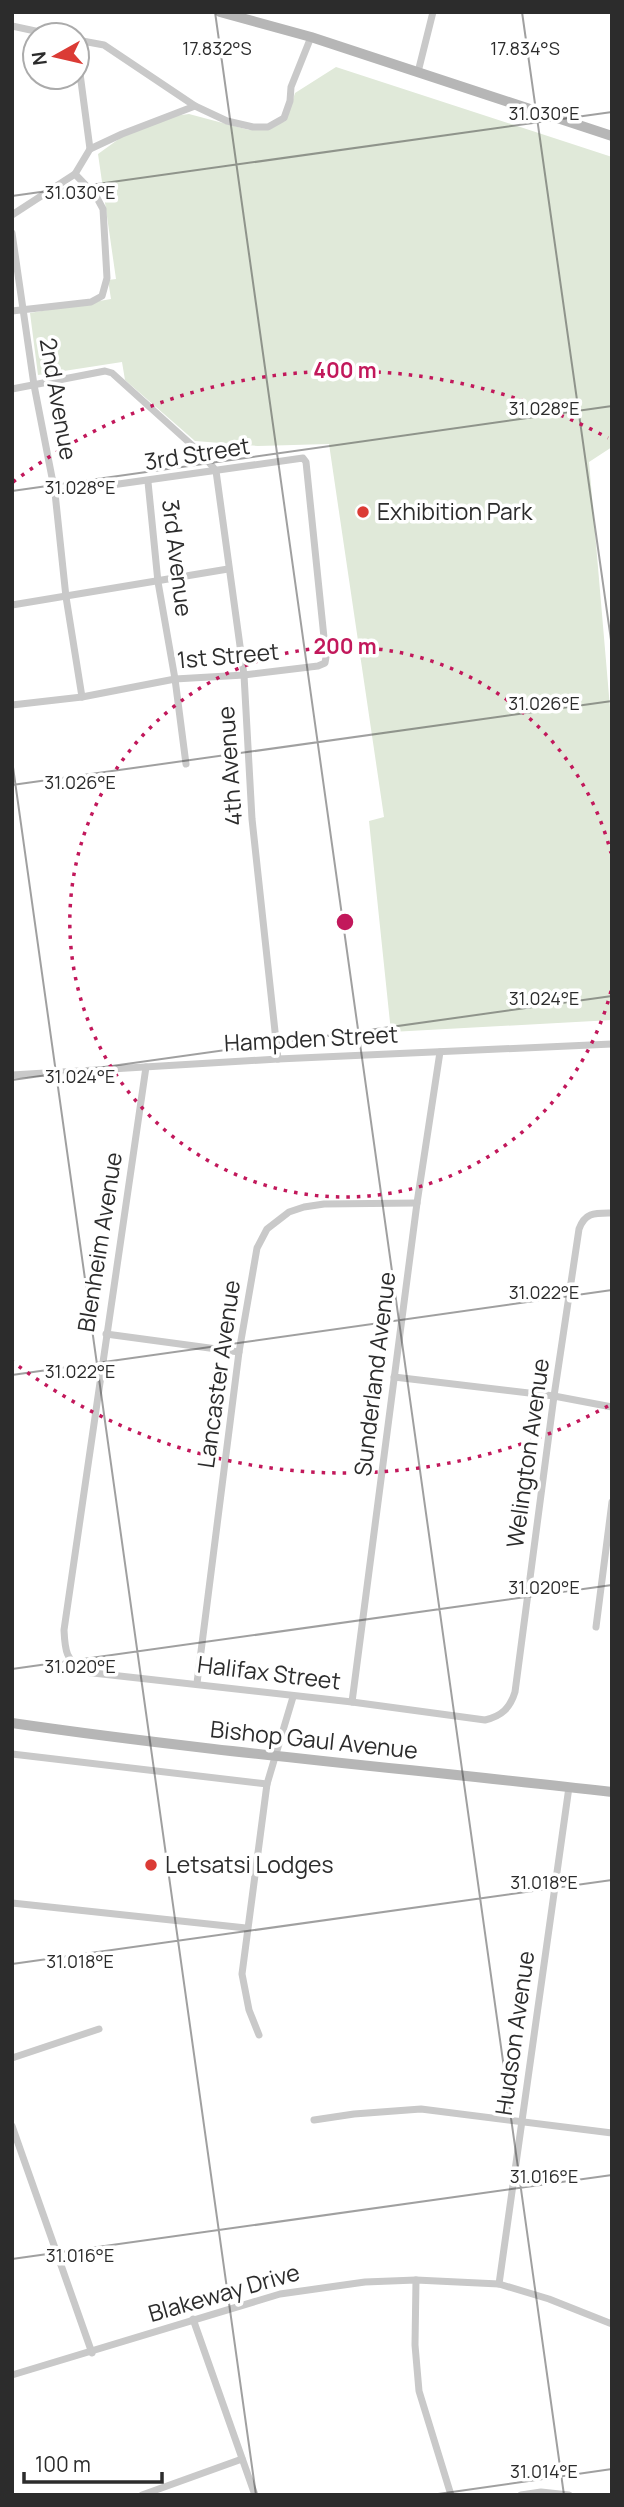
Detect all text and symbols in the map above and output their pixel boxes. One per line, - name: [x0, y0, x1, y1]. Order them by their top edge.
- north arrow: [21, 21, 91, 91]
- text: 17.832°S: [182, 36, 252, 60]
- text: 17.834°S: [490, 36, 560, 60]
- text: N: [25, 50, 53, 67]
- text: 31.030°E: [508, 101, 580, 125]
- text: 31.030°E: [44, 180, 116, 204]
- street label: 2nd Avenue: [32, 335, 85, 463]
- text: 400 m: [313, 356, 377, 384]
- text: 31.028°E: [509, 396, 579, 420]
- street label: 3rd Street: [142, 429, 252, 477]
- text: 31.028°E: [45, 475, 115, 499]
- place label: Exhibition Park: [377, 495, 533, 527]
- street label: 3rd Avenue: [155, 497, 201, 618]
- marker: Exhibition Park: [355, 504, 371, 520]
- text: 200 m: [313, 632, 377, 660]
- street label: 1st Street: [176, 635, 280, 675]
- text: 31.026°E: [508, 691, 580, 715]
- street label: 4th Avenue: [209, 705, 249, 827]
- text: 31.026°E: [44, 770, 116, 794]
- centre of rings: [333, 910, 357, 934]
- text: 31.024°E: [509, 986, 579, 1010]
- street label: Hampden Street: [223, 1017, 399, 1059]
- text: 31.024°E: [45, 1064, 115, 1088]
- street label: Blenheim Avenue: [69, 1150, 129, 1334]
- street label: Sunderland Avenue: [346, 1270, 402, 1478]
- street label: Lancaster Avenue: [189, 1278, 247, 1470]
- text: 31.022°E: [509, 1280, 579, 1304]
- street label: Welington Avenue: [498, 1356, 556, 1550]
- text: 31.022°E: [45, 1359, 115, 1383]
- text: 31.020°E: [508, 1575, 580, 1599]
- street label: Halifax Street: [196, 1647, 343, 1697]
- text: 31.020°E: [44, 1654, 116, 1678]
- street label: Bishop Gaul Avenue: [209, 1712, 419, 1766]
- place label: Letsatsi Lodges: [165, 1848, 334, 1880]
- marker: Letsatsi Lodges: [143, 1857, 159, 1873]
- text: 31.018°E: [510, 1870, 578, 1894]
- text: 31.018°E: [46, 1949, 114, 1973]
- street label: Hudson Avenue: [487, 1949, 541, 2117]
- text: 31.016°E: [510, 2164, 578, 2188]
- text: 31.016°E: [46, 2243, 114, 2267]
- street label: Blakeway Drive: [144, 2255, 303, 2329]
- scale bar: [24, 2440, 163, 2484]
- text: 100 m: [35, 2450, 91, 2478]
- text: 31.014°E: [510, 2459, 578, 2483]

